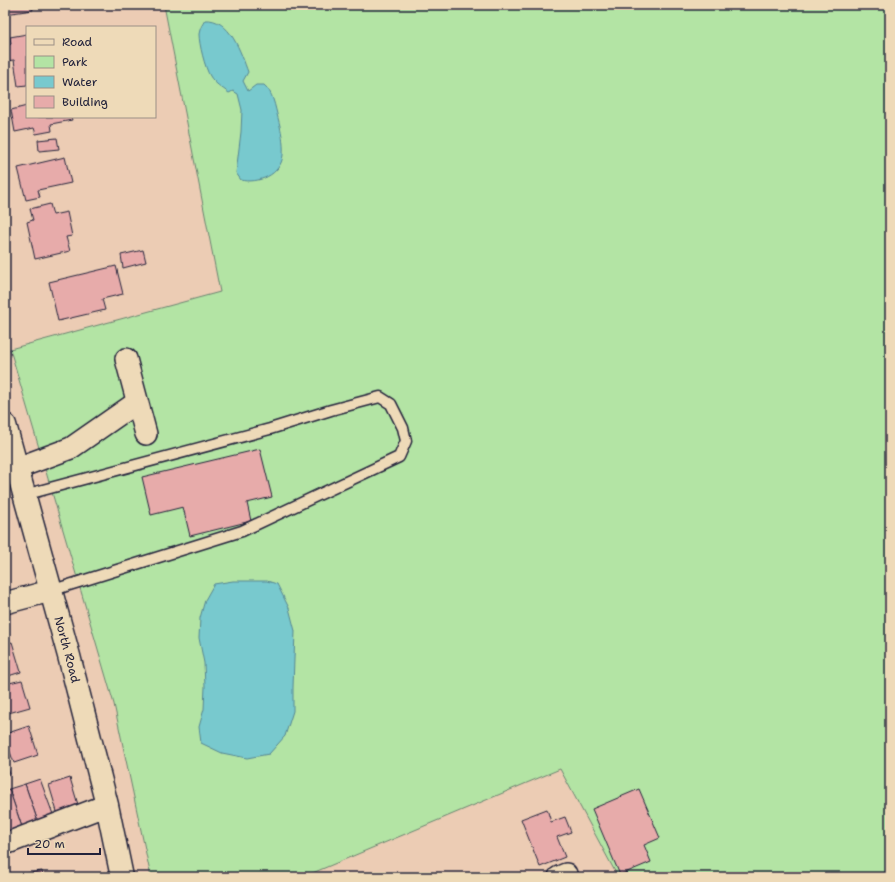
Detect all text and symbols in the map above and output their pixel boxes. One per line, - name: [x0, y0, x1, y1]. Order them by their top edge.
- legend: [26, 26, 156, 118]
- text: Road: [62, 34, 93, 50]
- text: Park: [62, 54, 88, 70]
- text: Water: [62, 74, 98, 90]
- text: Building: [62, 94, 108, 110]
- street label: North Road: [50, 615, 84, 685]
- scale bar: [28, 830, 100, 856]
- text: 20 m: [34, 836, 65, 852]

